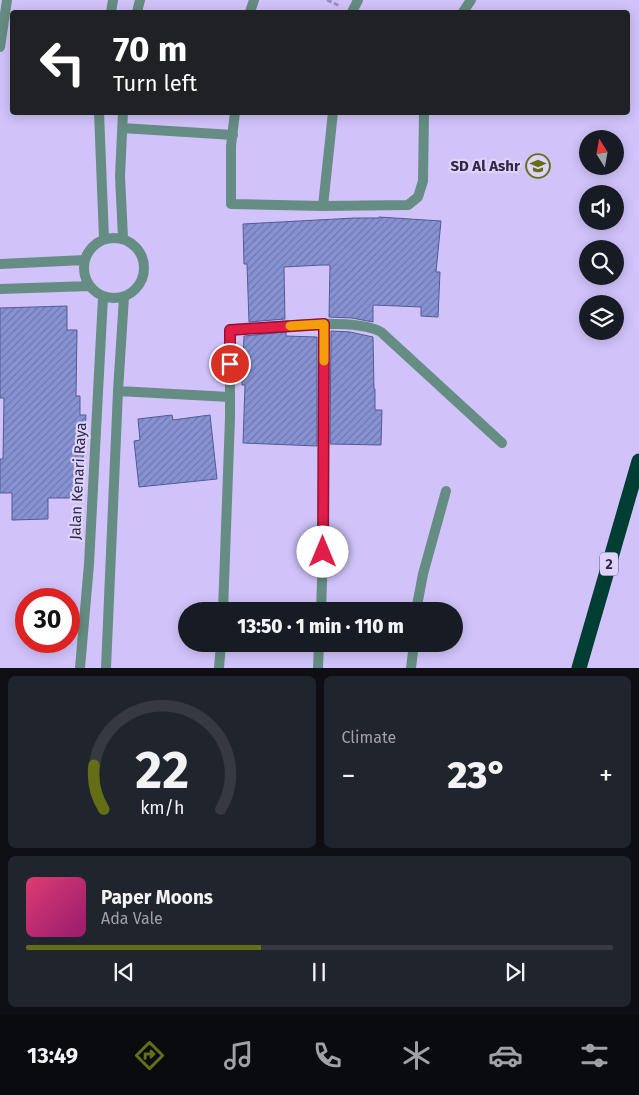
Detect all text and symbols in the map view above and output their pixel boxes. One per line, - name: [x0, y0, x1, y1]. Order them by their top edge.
- text: 70 m: [113, 28, 187, 70]
- icon: left: [30, 30, 95, 95]
- text: Turn left: [113, 70, 197, 97]
- north arrow: [579, 130, 624, 175]
- map controls: [579, 130, 624, 340]
- school or university icon: SD Al Ashr: [525, 153, 551, 179]
- place label: SD Al Ashr: [450, 157, 521, 175]
- button: sound: [579, 185, 624, 230]
- button: search: [579, 240, 624, 285]
- button: layers: [579, 295, 624, 340]
- pin: [209, 343, 251, 385]
- icon: arrive: [216, 350, 244, 378]
- street label: Jalan Kenari Raya: [66, 422, 90, 540]
- position arrow: [296, 525, 348, 577]
- road number: 2: [600, 552, 618, 576]
- speed limit sign: 30: [15, 588, 80, 653]
- text: 13:50 · 1 min · 110 m: [237, 615, 404, 638]
- text: Climate: [342, 728, 396, 747]
- text: 22: [135, 739, 189, 802]
- text: 23°: [448, 752, 507, 798]
- text: −: [342, 759, 356, 792]
- text: +: [599, 759, 613, 792]
- text: km/h: [140, 797, 184, 819]
- text: Paper Moons: [101, 886, 213, 909]
- text: Ada Vale: [101, 909, 163, 928]
- icon: previous: [110, 958, 138, 986]
- icon: pause: [305, 958, 333, 986]
- icon: next: [501, 958, 529, 986]
- icon: directions: [132, 1038, 167, 1073]
- icon: music: [221, 1038, 256, 1073]
- icon: phone: [310, 1038, 345, 1073]
- icon: climate: [399, 1038, 434, 1073]
- icon: car: [488, 1038, 523, 1073]
- icon: filters: [577, 1038, 612, 1073]
- text: 13:49: [27, 1042, 78, 1069]

